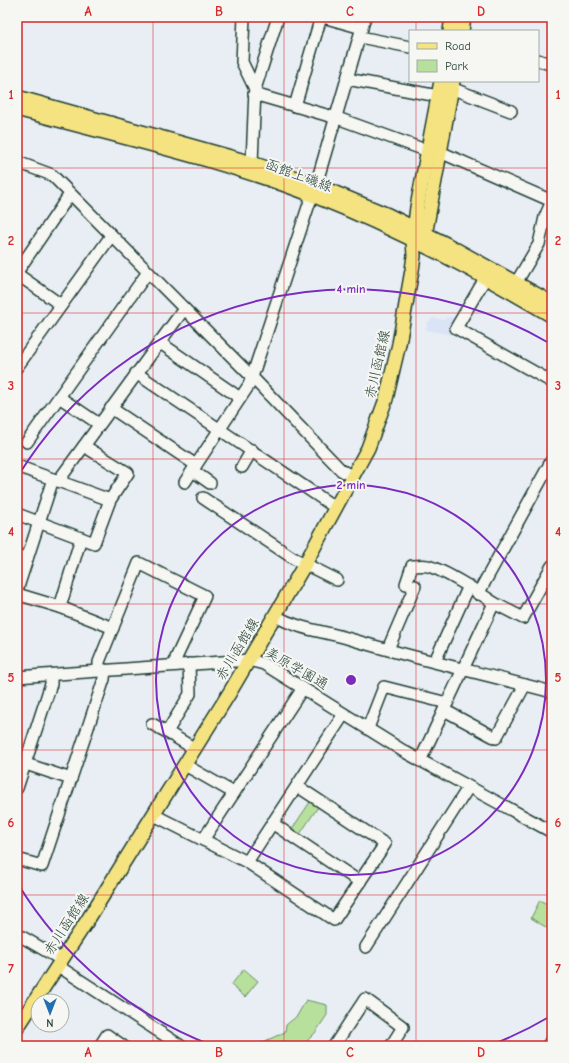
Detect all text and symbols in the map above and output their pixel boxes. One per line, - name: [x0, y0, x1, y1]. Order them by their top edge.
- text: A: [84, 4, 92, 19]
- text: B: [215, 4, 223, 19]
- text: C: [346, 4, 354, 19]
- text: D: [477, 4, 485, 19]
- legend: [409, 30, 539, 82]
- text: Road: [445, 39, 471, 53]
- text: Park: [445, 59, 468, 73]
- text: 1: [8, 87, 14, 102]
- text: 1: [555, 87, 561, 102]
- street label: 函館上磯線: [263, 156, 335, 195]
- text: 2: [8, 233, 14, 248]
- text: 2: [555, 233, 561, 248]
- text: 4 min: [337, 282, 365, 296]
- street label: 赤川函館線: [361, 328, 394, 400]
- text: 3: [8, 378, 14, 393]
- text: 3: [555, 378, 561, 393]
- text: 2 min: [336, 478, 366, 492]
- text: 4: [8, 524, 14, 539]
- text: 4: [555, 524, 561, 539]
- street label: 赤川函館線: [212, 615, 263, 684]
- street label: 美原学園通: [262, 644, 331, 693]
- text: 5: [8, 670, 15, 685]
- text: 5: [555, 670, 562, 685]
- centre of rings: [344, 673, 358, 687]
- text: 6: [8, 815, 15, 830]
- text: 6: [555, 815, 562, 830]
- street label: 赤川函館線: [40, 890, 93, 958]
- text: 7: [8, 961, 14, 976]
- text: 7: [555, 961, 561, 976]
- north arrow: [30, 993, 70, 1033]
- text: N: [46, 1016, 54, 1029]
- text: A: [84, 1045, 92, 1060]
- text: B: [215, 1045, 223, 1060]
- text: C: [346, 1045, 354, 1060]
- text: D: [477, 1045, 485, 1060]

